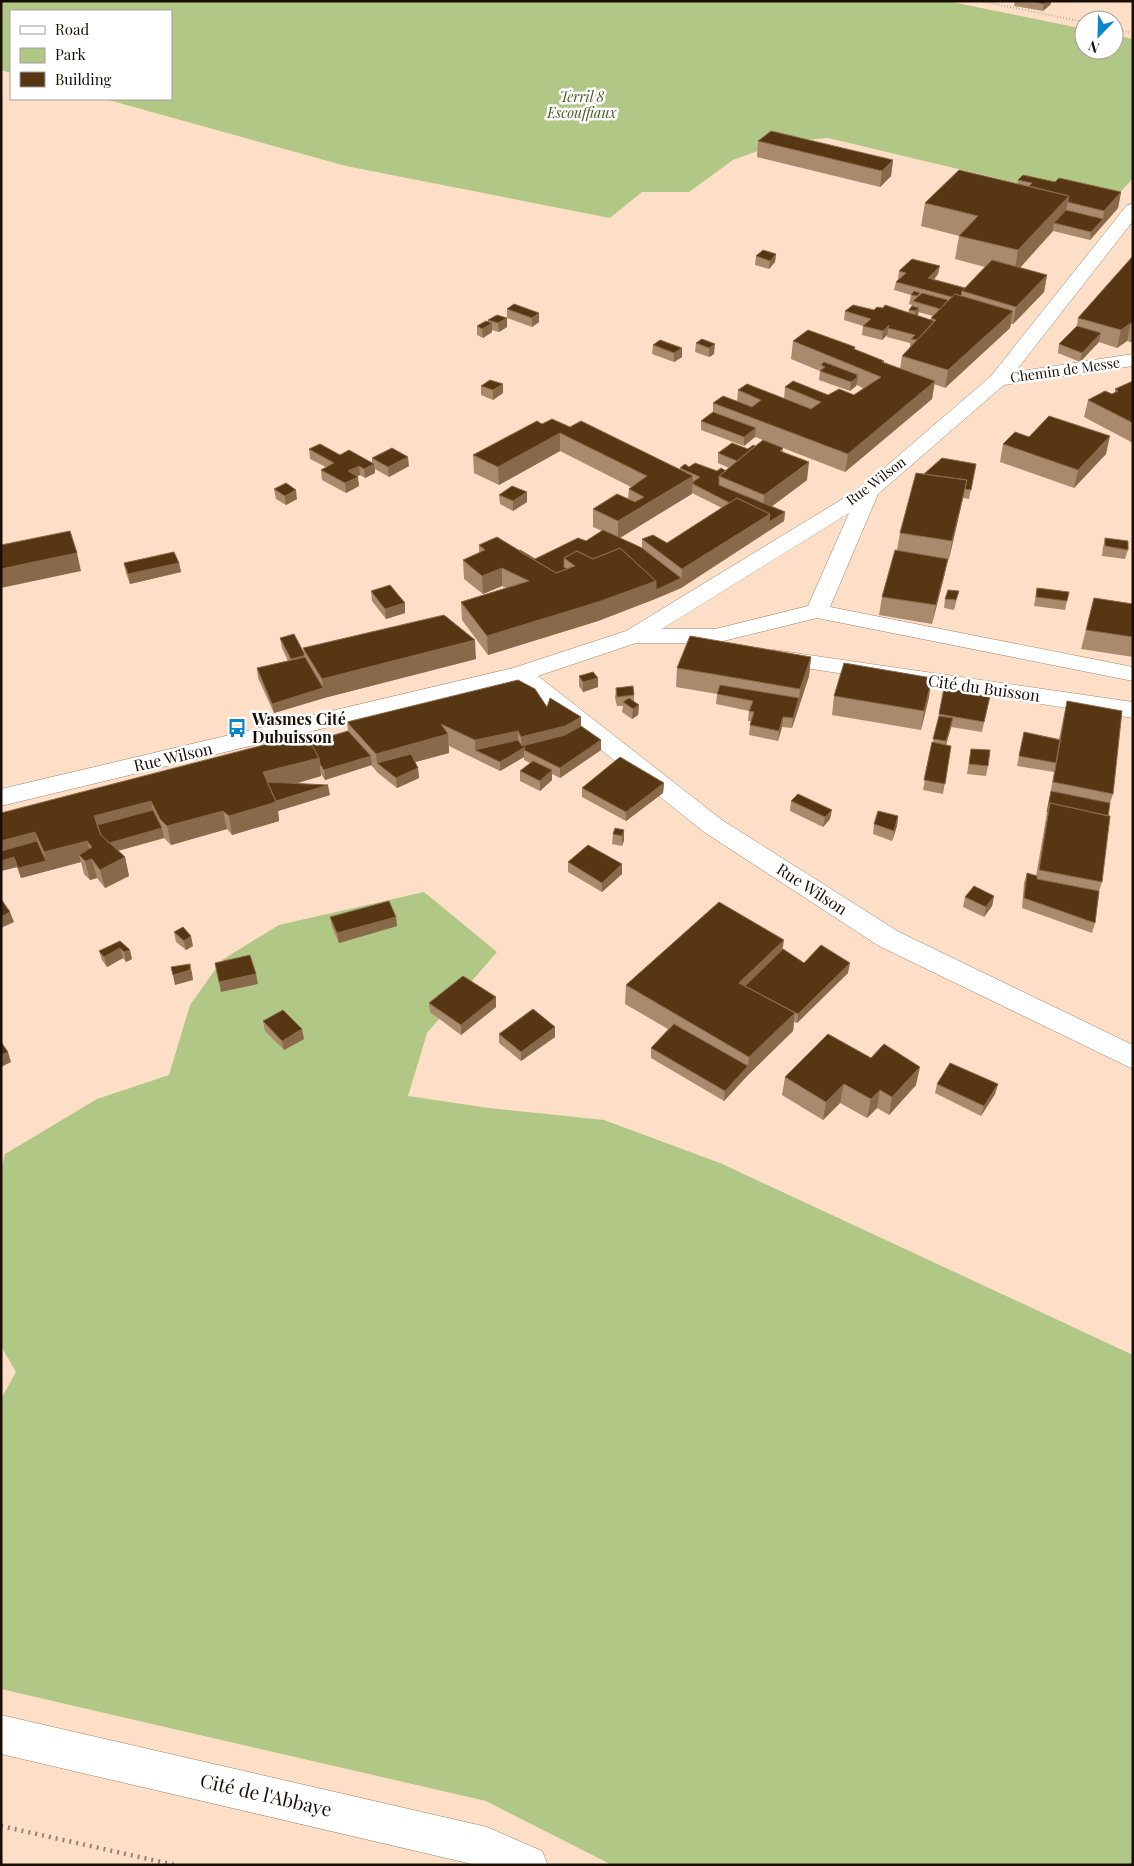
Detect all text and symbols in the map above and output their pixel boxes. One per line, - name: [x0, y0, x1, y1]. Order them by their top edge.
- legend: [10, 10, 172, 100]
- north arrow: [1074, 10, 1124, 60]
- text: Road: [55, 19, 89, 39]
- text: N: [1085, 37, 1102, 58]
- text: Park: [55, 44, 87, 64]
- text: Building: [55, 69, 112, 89]
- park label: Terril 8 Escouffiaux: [546, 87, 617, 122]
- street label: Chemin de Messe: [1009, 352, 1121, 387]
- street label: Rue Wilson: [842, 452, 910, 509]
- street label: Cité du Buisson: [927, 669, 1042, 706]
- place label: Wasmes Cité Dubuisson: [251, 708, 346, 747]
- bus stop icon: Wasmes Cité Dubuisson: [226, 717, 248, 739]
- street label: Rue Wilson: [132, 737, 215, 776]
- street label: Rue Wilson: [773, 858, 852, 919]
- street label: Cité de l'Abbaye: [198, 1766, 335, 1822]

